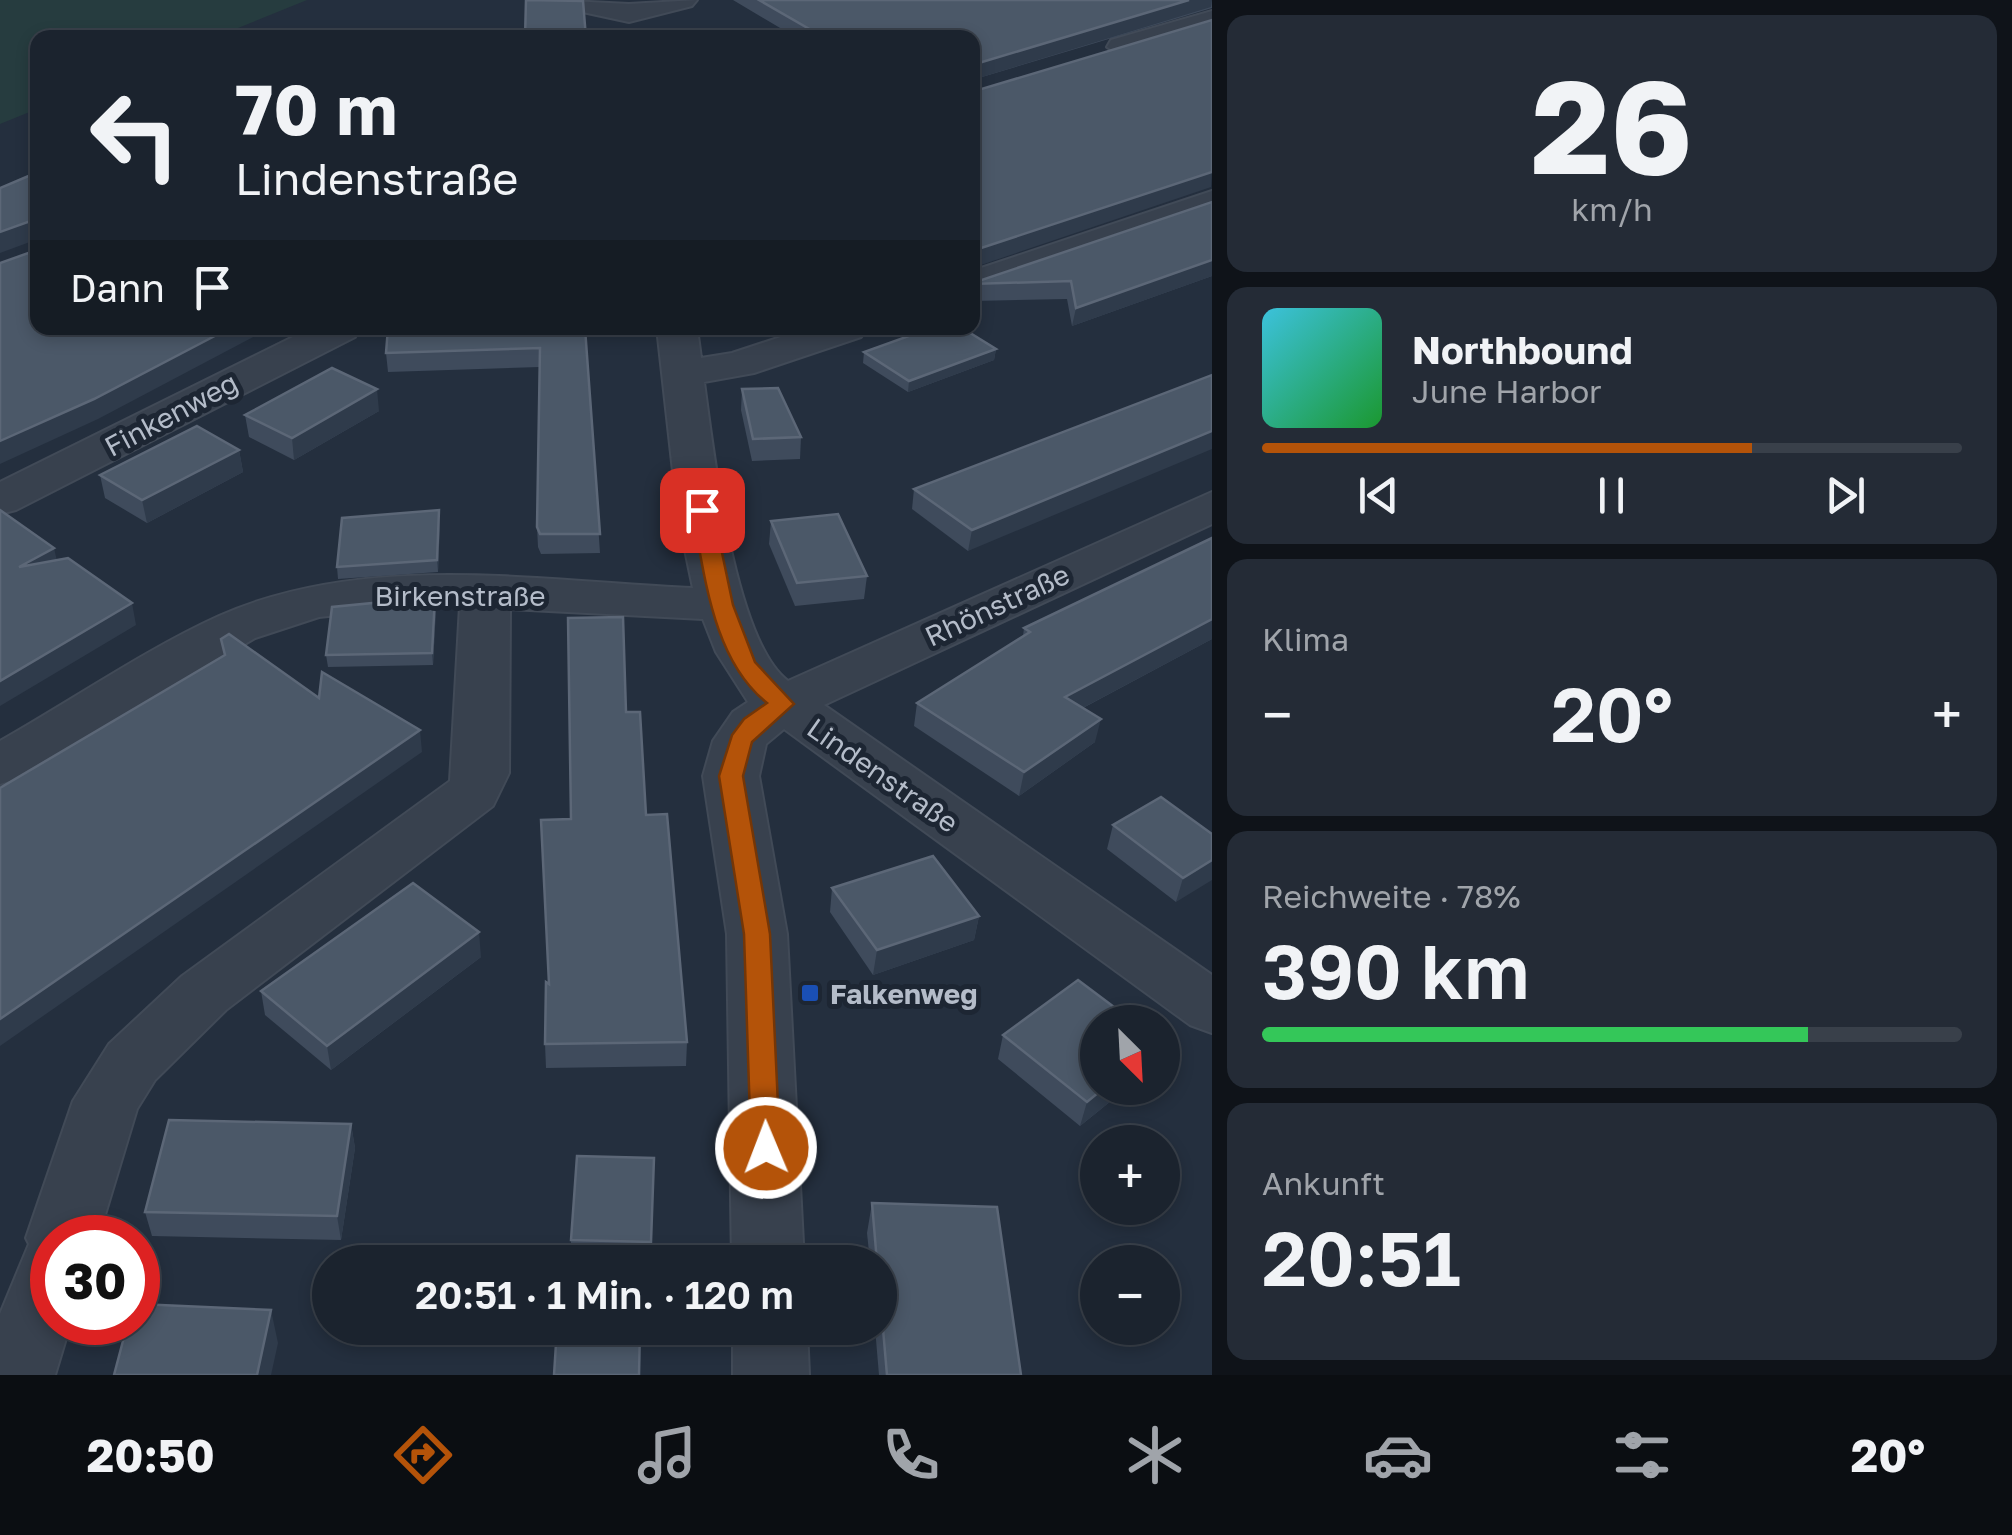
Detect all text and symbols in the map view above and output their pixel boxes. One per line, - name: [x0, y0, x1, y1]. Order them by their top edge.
- text: 26: [1531, 47, 1693, 203]
- text: 70 m: [235, 66, 397, 150]
- icon: left: [70, 70, 200, 200]
- text: Lindenstraße: [235, 151, 518, 205]
- text: km/h: [1571, 190, 1653, 228]
- icon: arrive: [185, 260, 240, 315]
- text: Dann: [70, 265, 165, 310]
- text: Northbound: [1412, 327, 1633, 372]
- street label: Finkenweg: [99, 365, 243, 463]
- text: June Harbor: [1412, 372, 1602, 410]
- pin: [660, 468, 745, 553]
- icon: previous: [1351, 468, 1406, 523]
- icon: pause: [1584, 468, 1639, 523]
- icon: next: [1818, 468, 1873, 523]
- icon: arrive: [675, 483, 730, 538]
- street label: Rhönstraße: [920, 557, 1074, 653]
- street label: Birkenstraße: [375, 579, 545, 612]
- text: Klima: [1262, 620, 1349, 658]
- text: 20°: [1551, 668, 1673, 759]
- text: −: [1262, 681, 1292, 747]
- text: +: [1932, 681, 1962, 747]
- street label: Lindenstraße: [801, 711, 965, 839]
- text: Reichweite · 78%: [1262, 877, 1520, 915]
- text: 390 km: [1262, 925, 1530, 1016]
- place label: Falkenweg: [830, 977, 977, 1010]
- marker: Falkenweg: [799, 982, 821, 1004]
- north arrow: [1080, 1005, 1180, 1105]
- map controls: [1080, 1005, 1180, 1345]
- position arrow: [714, 1096, 818, 1200]
- button: +: [1080, 1125, 1180, 1225]
- text: Ankunft: [1262, 1164, 1385, 1202]
- text: 20:51: [1262, 1212, 1461, 1303]
- speed limit sign: 30: [30, 1215, 160, 1345]
- button: −: [1080, 1245, 1180, 1345]
- text: 20:51 · 1 Min. · 120 m: [415, 1272, 794, 1317]
- icon: directions: [388, 1420, 458, 1490]
- icon: music: [632, 1420, 702, 1490]
- icon: phone: [876, 1420, 946, 1490]
- icon: climate: [1120, 1420, 1190, 1490]
- icon: car: [1363, 1420, 1433, 1490]
- icon: filters: [1607, 1420, 1677, 1490]
- text: 20:50: [87, 1428, 215, 1482]
- text: 20°: [1851, 1428, 1925, 1482]

